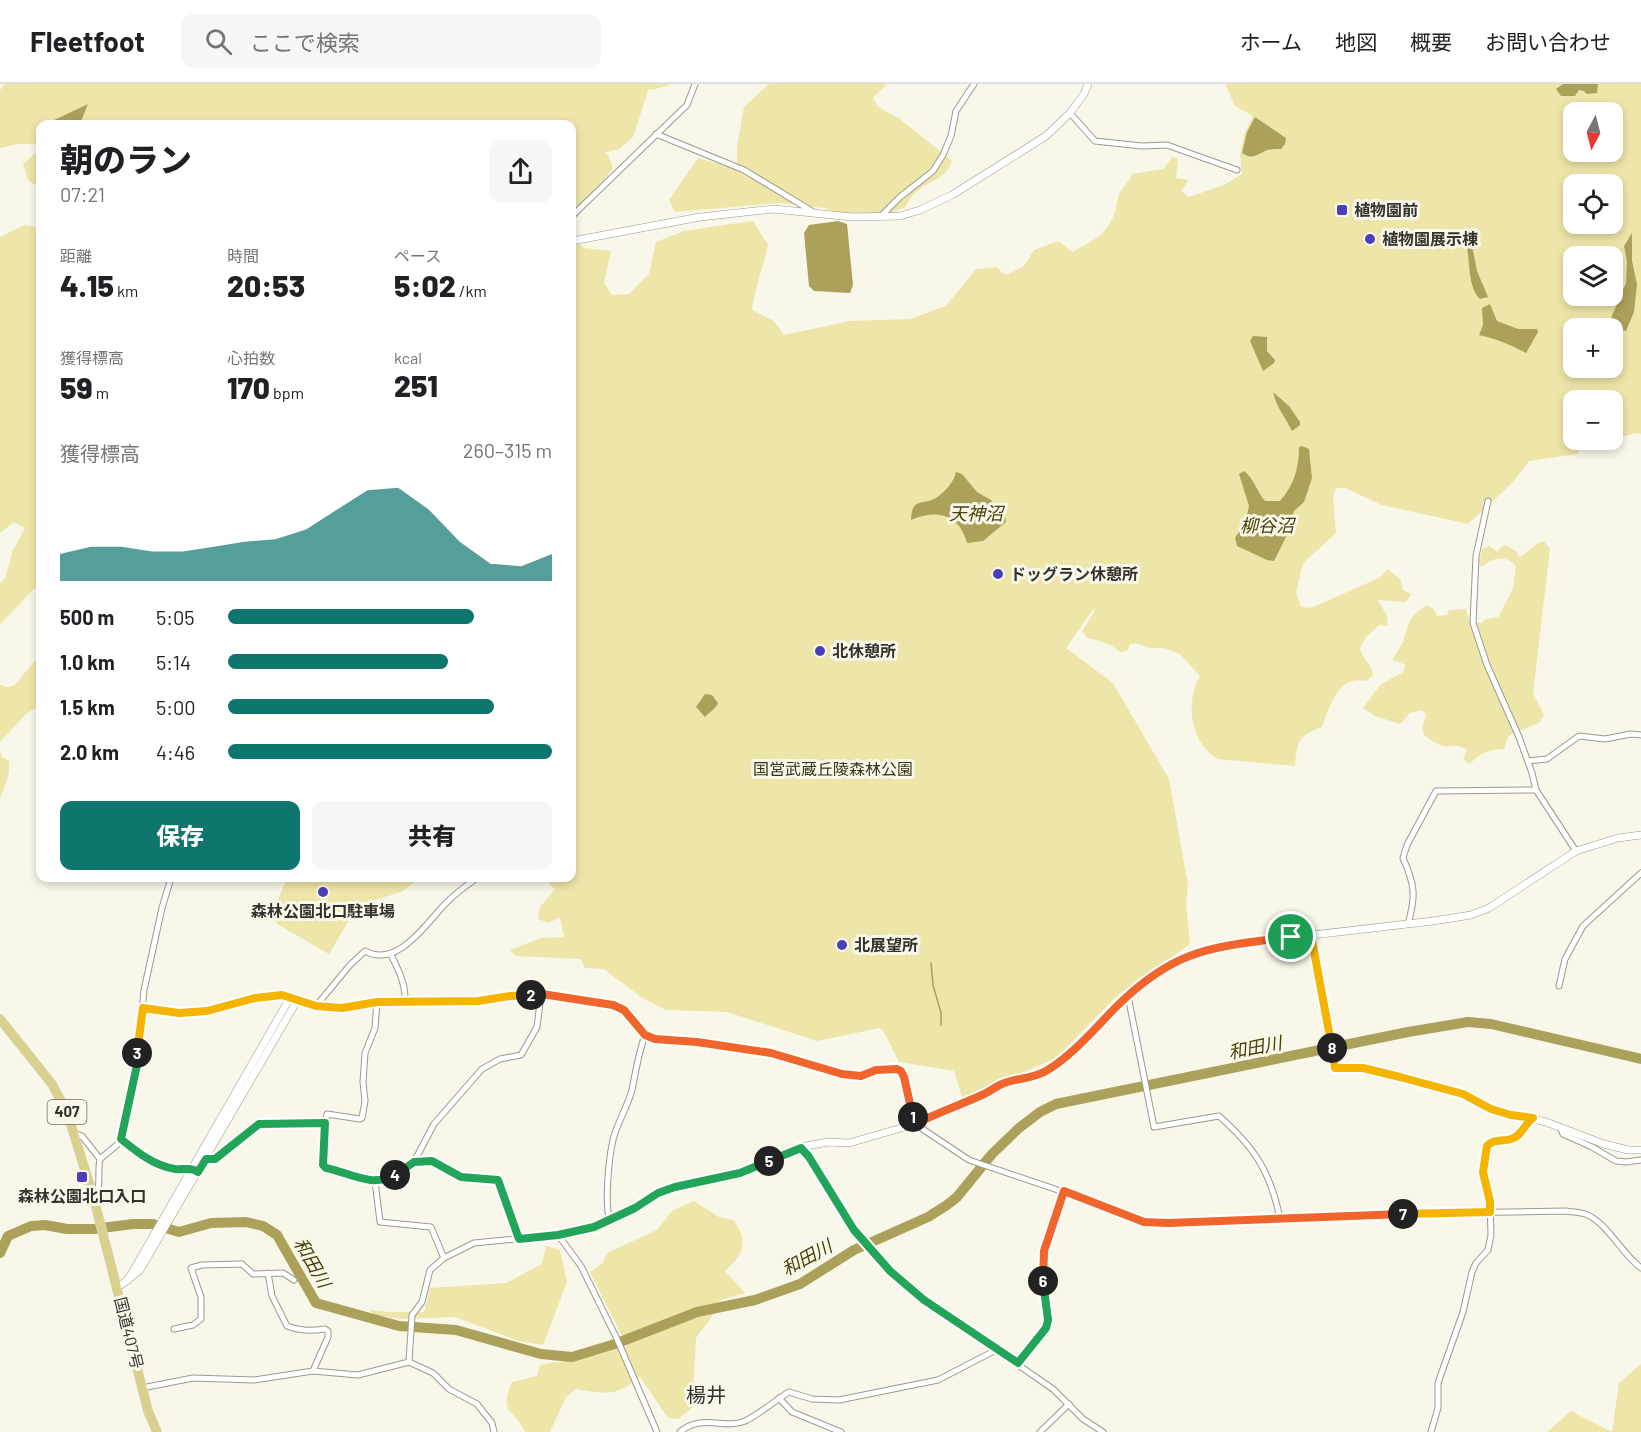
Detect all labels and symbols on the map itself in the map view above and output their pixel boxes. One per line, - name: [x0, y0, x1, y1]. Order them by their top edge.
- north arrow: [1563, 102, 1623, 162]
- place label: 植物園前: [1354, 200, 1418, 219]
- marker: 植物園前: [1335, 203, 1349, 217]
- place label: 植物園展示棟: [1382, 229, 1478, 248]
- marker: 植物園展示棟: [1363, 232, 1377, 246]
- water label: 天神沼: [949, 502, 1006, 524]
- water label: 柳谷沼: [1240, 514, 1297, 536]
- place label: ドッグラン休憩所: [1010, 564, 1138, 583]
- marker: ドッグラン休憩所: [991, 567, 1005, 581]
- place label: 北休憩所: [832, 641, 896, 660]
- marker: 北休憩所: [813, 644, 827, 658]
- park label: 国営武蔵丘陵森林公園: [753, 759, 913, 778]
- marker: 森林公園北口駐車場: [316, 885, 330, 899]
- place label: 森林公園北口駐車場: [251, 901, 395, 920]
- pin: [1265, 911, 1316, 962]
- place label: 北展望所: [854, 935, 918, 954]
- marker: 北展望所: [835, 938, 849, 952]
- pin: 2: [516, 980, 546, 1010]
- water label: 和田川: [1226, 1031, 1285, 1063]
- pin: 8: [1317, 1033, 1347, 1063]
- pin: 3: [122, 1038, 152, 1068]
- road number: 407: [48, 1100, 86, 1124]
- pin: 1: [898, 1102, 928, 1132]
- pin: 5: [754, 1146, 784, 1176]
- pin: 4: [380, 1160, 410, 1190]
- marker: 森林公園北口入口: [75, 1170, 89, 1184]
- place label: 森林公園北口入口: [18, 1186, 146, 1205]
- pin: 7: [1388, 1199, 1418, 1229]
- water label: 和田川: [778, 1233, 837, 1280]
- water label: 和田川: [290, 1234, 337, 1293]
- pin: 6: [1028, 1266, 1058, 1296]
- street label: 国道407号: [111, 1295, 148, 1371]
- district label: 楊井: [686, 1382, 726, 1406]

